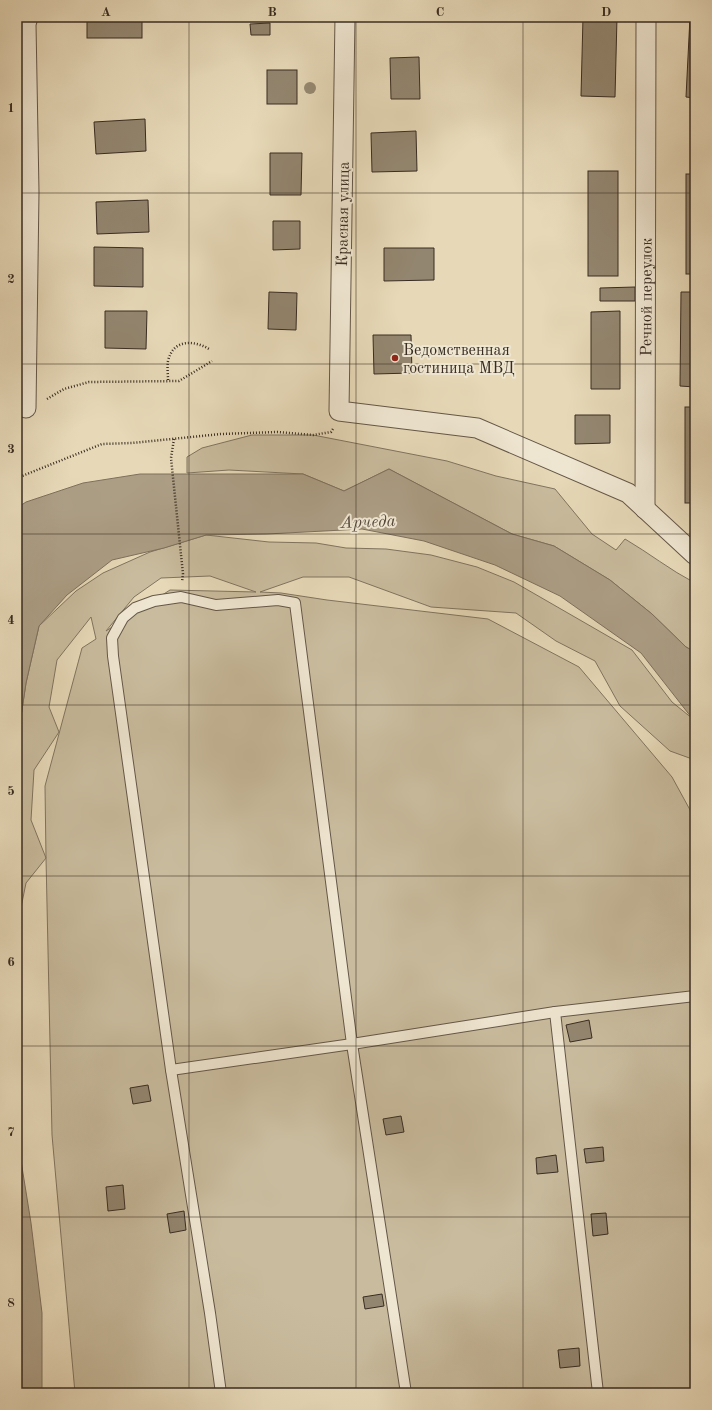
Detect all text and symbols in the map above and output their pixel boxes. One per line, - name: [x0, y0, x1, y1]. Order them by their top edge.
- text: A: [101, 6, 111, 19]
- text: B: [267, 6, 277, 19]
- text: C: [436, 6, 444, 19]
- text: D: [601, 6, 611, 19]
- text: 1: [7, 102, 15, 115]
- street label: Красная улица: [335, 161, 353, 267]
- street label: Речной переулок: [639, 238, 656, 356]
- text: 2: [7, 273, 15, 286]
- place label: Ведомственная гостиница МВД: [403, 343, 515, 377]
- marker: Ведомственная гостиница МВД: [390, 353, 400, 363]
- text: 3: [7, 443, 15, 456]
- water label: Арчеда: [339, 513, 396, 532]
- text: 4: [7, 614, 15, 627]
- text: 5: [7, 785, 15, 798]
- text: 6: [7, 956, 15, 969]
- text: 7: [7, 1126, 15, 1139]
- text: 8: [7, 1297, 15, 1310]

